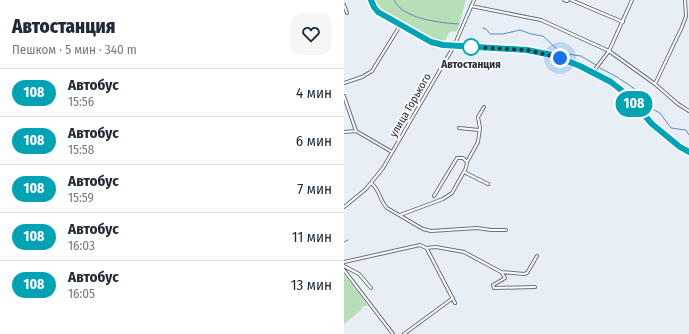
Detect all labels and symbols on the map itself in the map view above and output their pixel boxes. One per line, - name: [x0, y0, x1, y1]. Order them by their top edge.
- marker: Автостанция: [462, 38, 480, 56]
- your location: [550, 48, 570, 68]
- place label: Автостанция: [440, 58, 501, 71]
- street label: улица Горького: [387, 71, 434, 139]
- line badge: 108: [611, 91, 657, 117]

